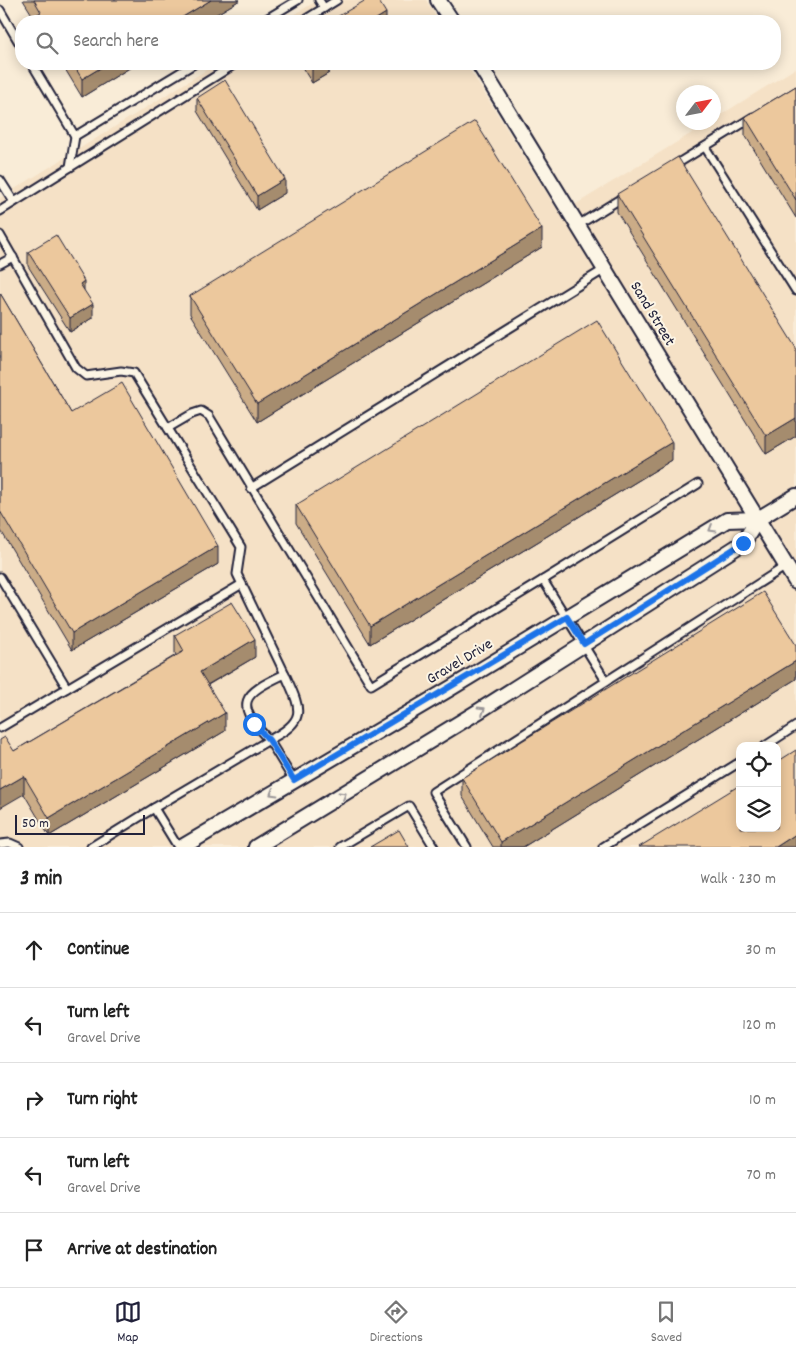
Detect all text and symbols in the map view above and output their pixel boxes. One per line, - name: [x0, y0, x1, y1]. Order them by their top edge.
- search box: [15, 15, 781, 70]
- icon: search: [33, 29, 61, 57]
- text: Search here: [73, 29, 159, 56]
- north arrow: [676, 85, 721, 130]
- street label: Sand Street: [624, 277, 680, 351]
- one-way arrow: [708, 523, 717, 532]
- route end: [732, 532, 755, 555]
- street label: Gravel Drive: [423, 633, 497, 691]
- one-way arrow: [476, 706, 485, 716]
- route start: [243, 713, 266, 736]
- map controls: [736, 742, 781, 832]
- button: locate: [736, 742, 781, 787]
- one-way arrow: [269, 787, 278, 797]
- button: layers: [736, 787, 781, 832]
- one-way arrow: [337, 791, 346, 801]
- scale bar: [15, 812, 145, 835]
- text: 50 m: [22, 814, 49, 834]
- text: 3 min: [20, 865, 62, 895]
- text: Walk · 230 m: [700, 868, 776, 891]
- icon: ahead: [20, 936, 48, 964]
- text: Continue: [67, 937, 129, 964]
- text: 30 m: [746, 939, 776, 962]
- text: Turn left: [67, 1000, 130, 1027]
- icon: left: [20, 1011, 48, 1039]
- text: 120 m: [742, 1014, 776, 1037]
- text: Gravel Drive: [67, 1027, 141, 1050]
- icon: right: [20, 1086, 48, 1114]
- text: Turn right: [67, 1087, 138, 1114]
- text: 10 m: [749, 1089, 776, 1112]
- text: Turn left: [67, 1150, 130, 1177]
- icon: left: [20, 1161, 48, 1189]
- text: 70 m: [746, 1164, 776, 1187]
- text: Gravel Drive: [67, 1177, 141, 1200]
- icon: arrive: [20, 1236, 48, 1264]
- text: Arrive at destination: [67, 1237, 217, 1264]
- tab: Map: [114, 1298, 142, 1348]
- tab: Directions: [370, 1298, 423, 1348]
- tab: Saved: [651, 1298, 682, 1348]

